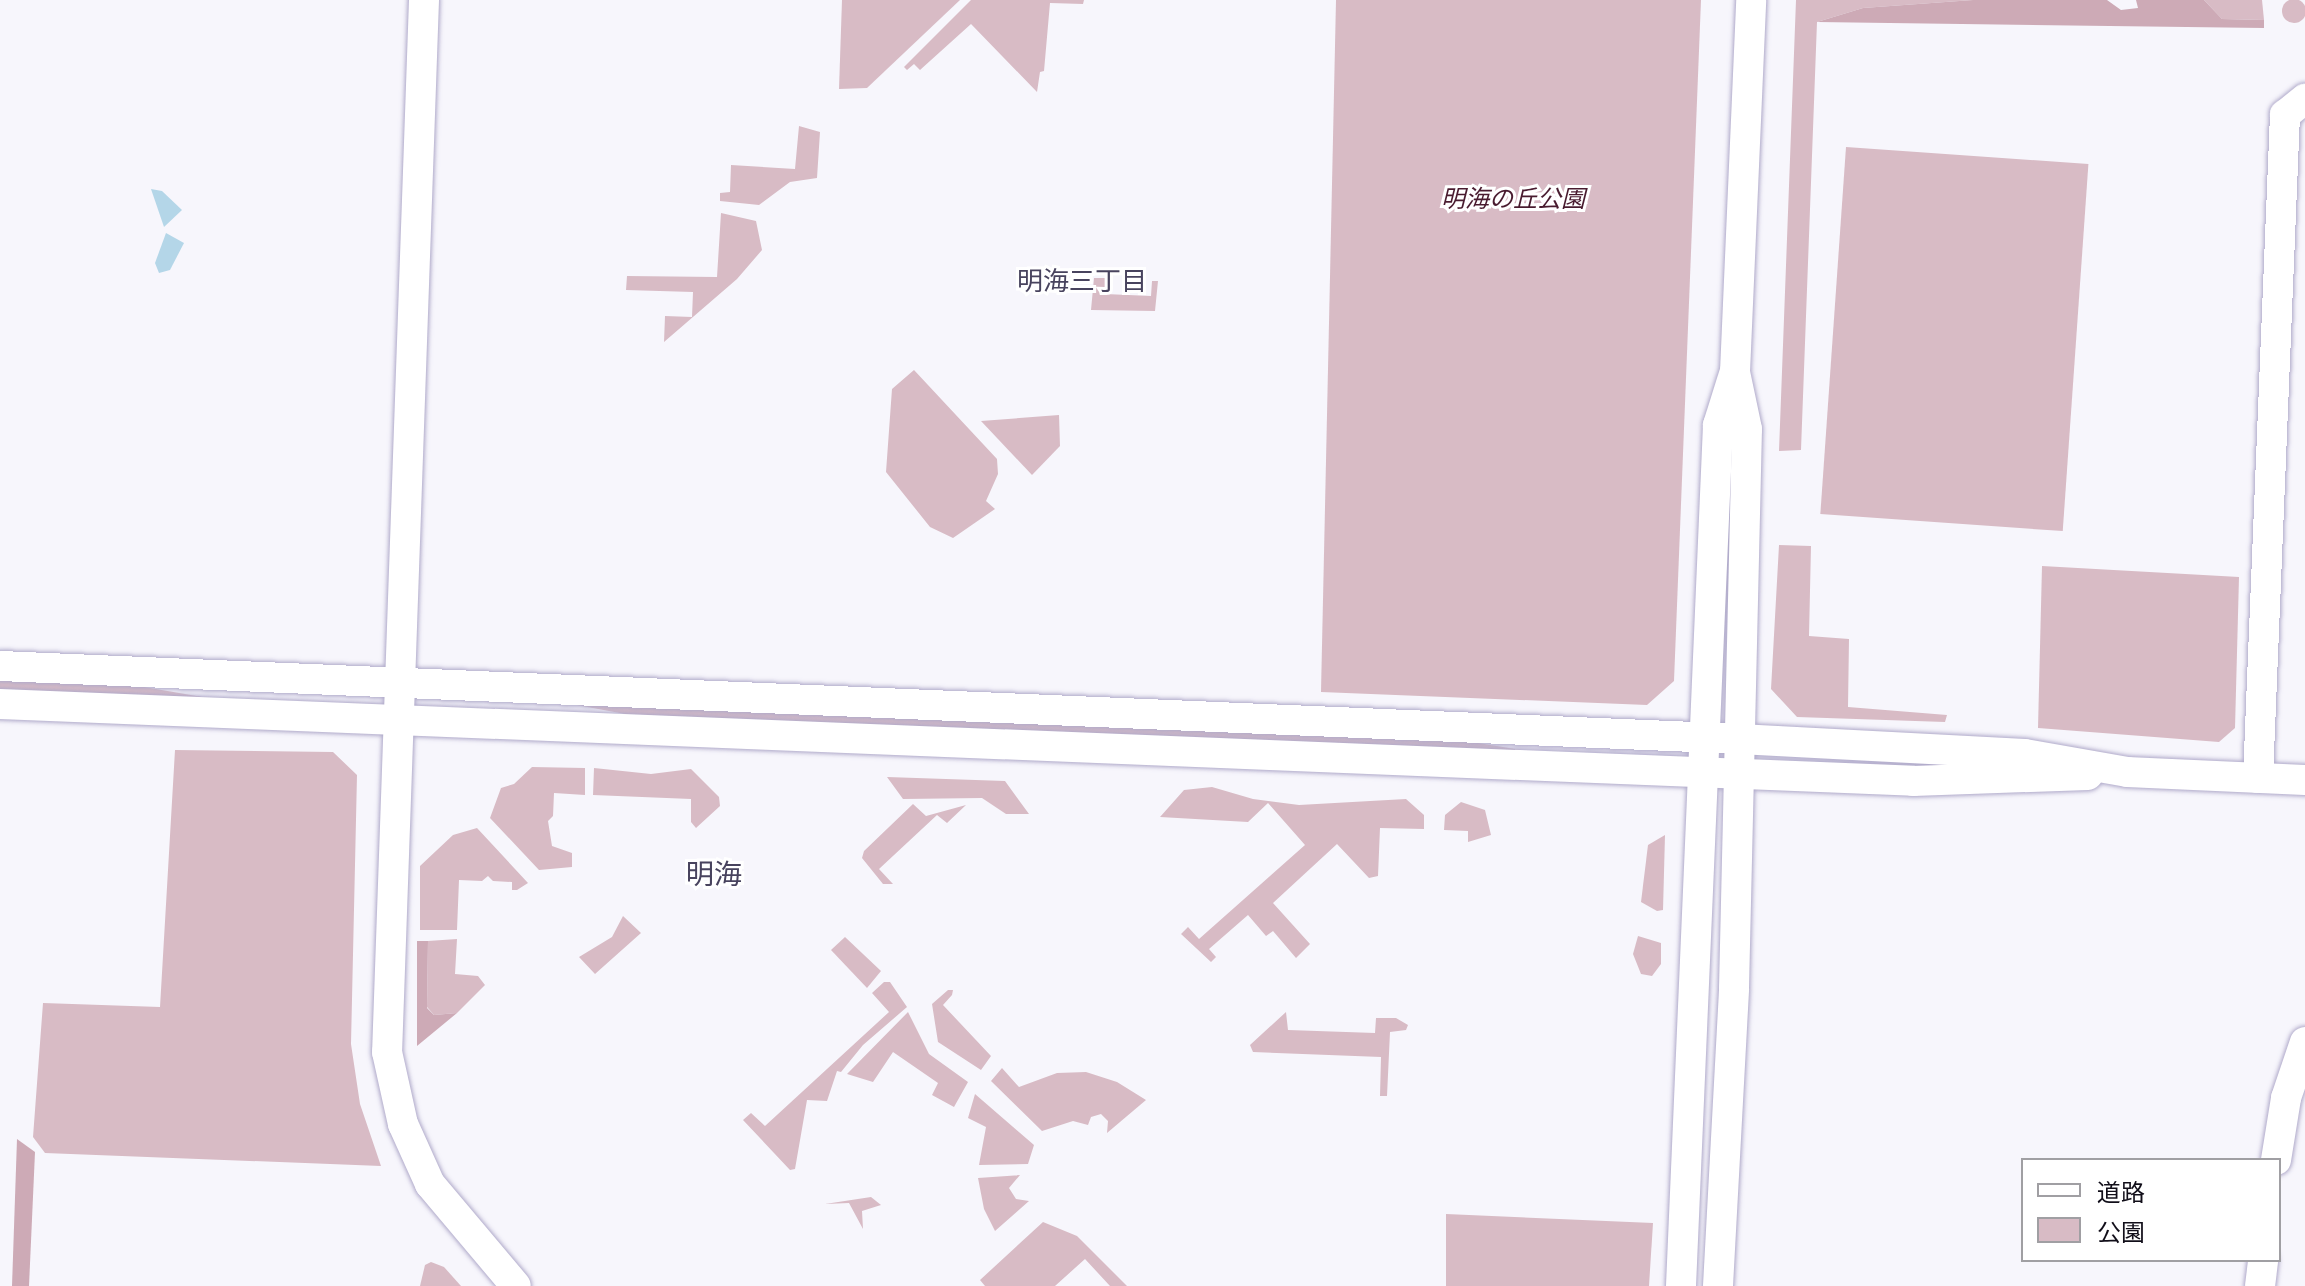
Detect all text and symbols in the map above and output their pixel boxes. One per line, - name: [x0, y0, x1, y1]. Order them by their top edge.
- park label: 明海の丘公園: [1441, 183, 1585, 211]
- district label: 明海三丁目: [1017, 263, 1147, 295]
- district label: 明海: [686, 855, 742, 889]
- legend: [2021, 1158, 2281, 1262]
- text: 道路: [2097, 1173, 2145, 1208]
- text: 公園: [2097, 1213, 2145, 1248]

